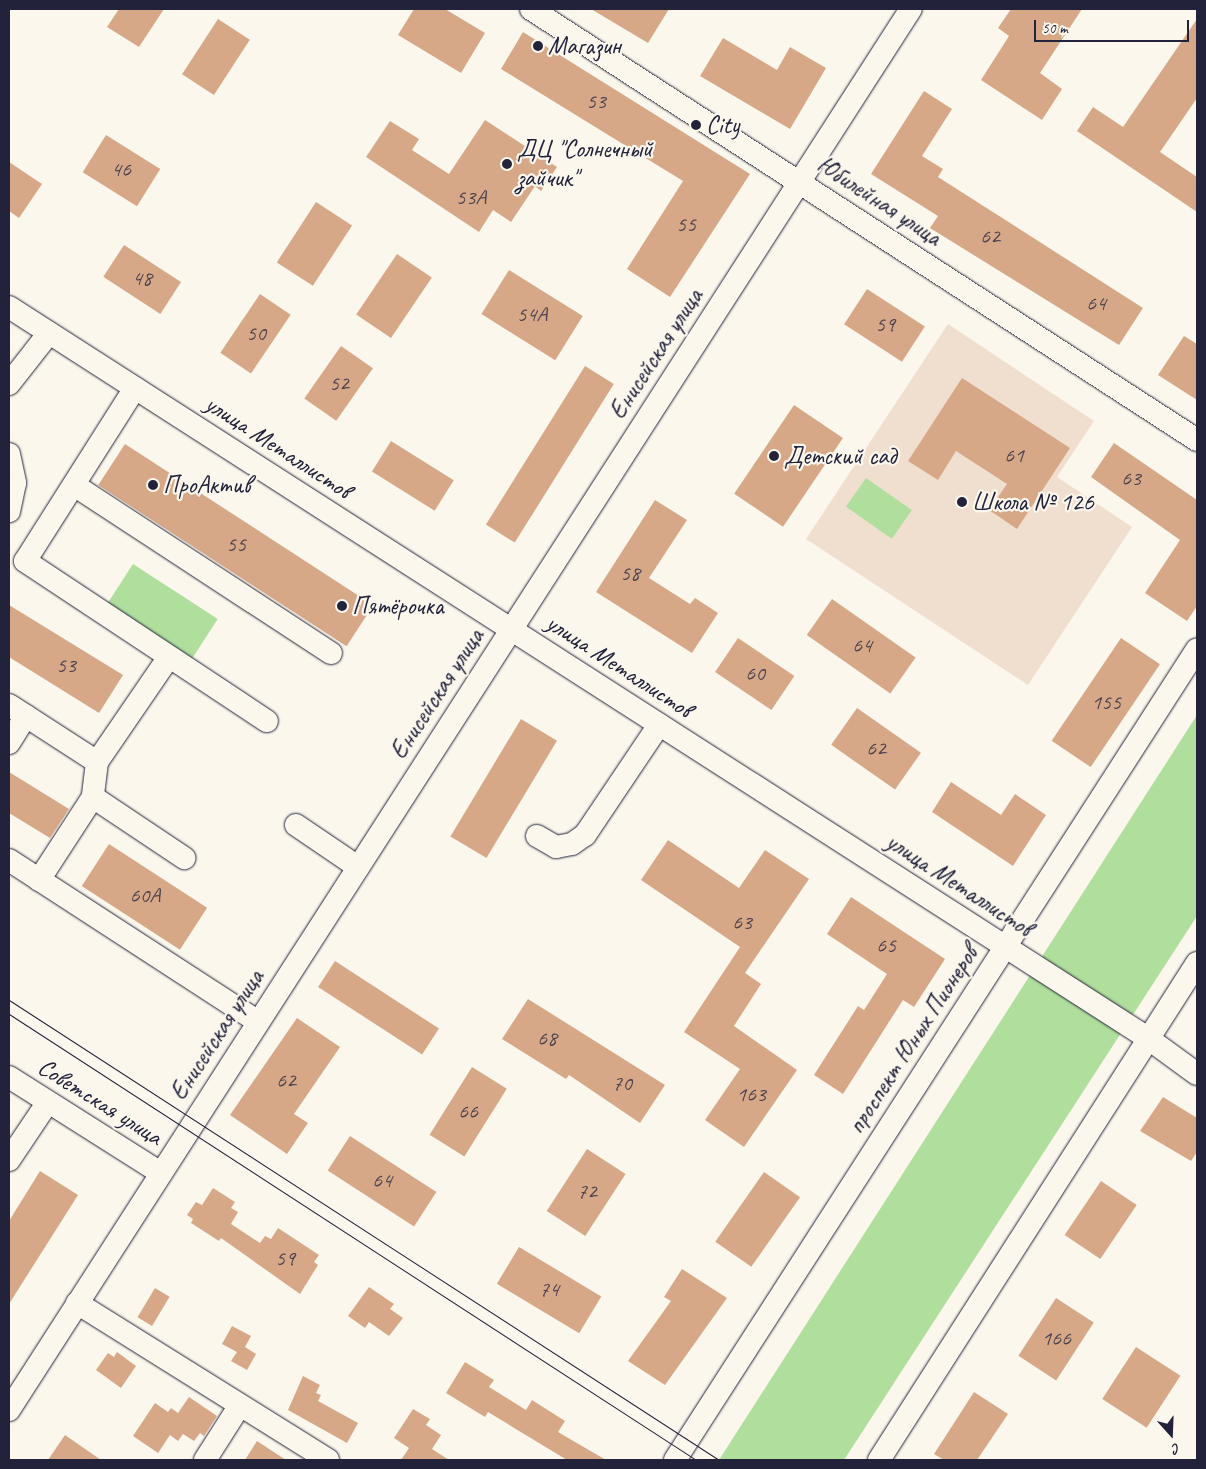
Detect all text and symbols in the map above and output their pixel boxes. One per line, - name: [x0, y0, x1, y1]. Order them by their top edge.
- scale bar: [1036, 10, 1191, 42]
- text: 50 m: [1042, 19, 1068, 38]
- place label: Магазин: [548, 31, 621, 61]
- marker: Магазин: [532, 40, 544, 52]
- house number: 53: [586, 89, 606, 115]
- place label: City: [706, 110, 739, 140]
- marker: City: [690, 119, 702, 131]
- place label: ДЦ "Солнечный зайчик": [517, 135, 652, 194]
- street label: Юбилейная улица: [810, 149, 948, 253]
- house number: 46: [111, 157, 131, 183]
- marker: ДЦ "Солнечный зайчик": [501, 158, 513, 170]
- house number: 53А: [456, 185, 486, 211]
- house number: 55: [676, 212, 696, 238]
- house number: 62: [980, 224, 1000, 250]
- house number: 48: [132, 266, 152, 292]
- street label: Енисейская улица: [602, 282, 710, 426]
- house number: 64: [1086, 291, 1106, 317]
- house number: 54А: [517, 302, 547, 328]
- house number: 59: [875, 312, 895, 338]
- house number: 50: [246, 321, 266, 347]
- house number: 52: [329, 371, 349, 397]
- street label: улица Металлистов: [199, 389, 357, 505]
- place label: Детский сад: [784, 441, 896, 471]
- house number: 61: [1004, 443, 1024, 469]
- marker: Детский сад: [768, 450, 780, 462]
- house number: 63: [1121, 466, 1141, 492]
- place label: ПроАктив: [163, 470, 250, 500]
- marker: ПроАктив: [147, 479, 159, 491]
- place label: Школа № 126: [972, 487, 1094, 517]
- marker: Школа № 126: [956, 496, 968, 508]
- house number: 55: [226, 532, 246, 558]
- house number: 58: [620, 561, 640, 587]
- place label: Пятёрочка: [352, 591, 444, 621]
- marker: Пятёрочка: [336, 600, 348, 612]
- street label: улица Металлистов: [540, 608, 698, 724]
- street label: Енисейская улица: [383, 622, 491, 766]
- house number: 64: [852, 633, 872, 659]
- house number: 53: [56, 653, 76, 679]
- house number: 60: [745, 661, 765, 687]
- house number: 155: [1091, 690, 1121, 716]
- house number: 62: [866, 736, 886, 762]
- street label: улица Металлистов: [880, 827, 1038, 943]
- house number: 60А: [130, 883, 160, 909]
- house number: 63: [732, 910, 752, 936]
- house number: 65: [876, 933, 896, 959]
- street label: проспект Юных Пионеров: [841, 940, 985, 1140]
- street label: Енисейская улица: [163, 963, 271, 1107]
- house number: 68: [537, 1026, 557, 1052]
- street label: Советская улица: [31, 1051, 169, 1153]
- house number: 62: [276, 1068, 296, 1094]
- house number: 70: [612, 1071, 632, 1097]
- house number: 163: [736, 1082, 766, 1108]
- house number: 66: [458, 1099, 478, 1125]
- house number: 64: [372, 1168, 392, 1194]
- house number: 72: [577, 1179, 597, 1205]
- house number: 59: [275, 1246, 295, 1272]
- house number: 74: [539, 1277, 559, 1303]
- house number: 166: [1041, 1326, 1071, 1352]
- north arrow: [1146, 1409, 1196, 1459]
- text: С: [1170, 1439, 1182, 1458]

